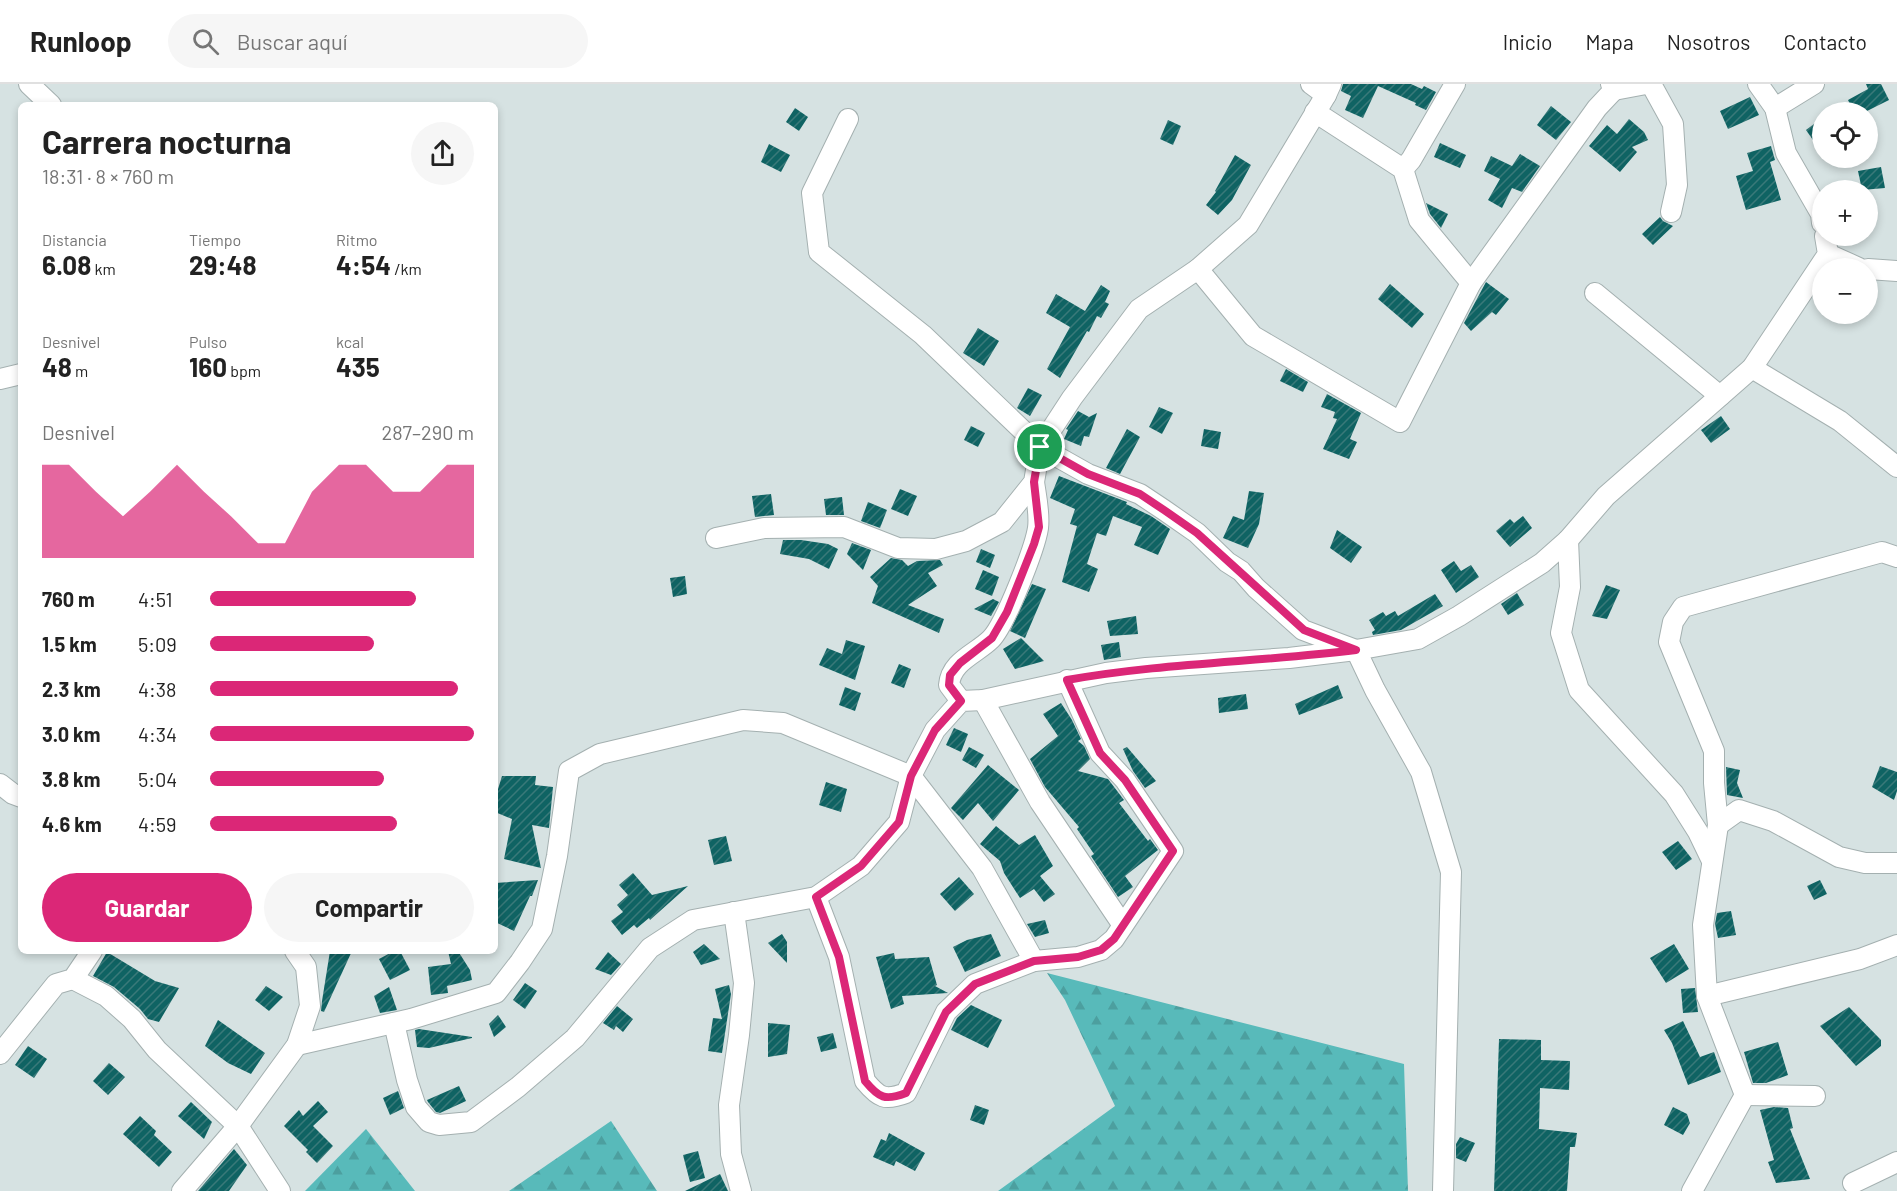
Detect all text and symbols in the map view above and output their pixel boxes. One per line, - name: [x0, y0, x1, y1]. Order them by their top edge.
- search box: [168, 14, 588, 68]
- text: Runloop: [30, 24, 132, 58]
- icon: search: [189, 25, 222, 58]
- text: Buscar aquí: [237, 28, 348, 54]
- text: Inicio: [1503, 29, 1553, 54]
- text: Mapa: [1586, 29, 1634, 54]
- text: Nosotros: [1667, 29, 1750, 54]
- text: Contacto: [1783, 29, 1867, 54]
- map controls: [1812, 102, 1878, 324]
- button: locate: [1812, 102, 1878, 168]
- text: Carrera nocturna: [42, 121, 291, 161]
- button: share: [411, 122, 474, 185]
- text: 18:31 · 8 × 760 m: [42, 164, 174, 188]
- button: +: [1812, 180, 1878, 246]
- text: Distancia: [42, 230, 107, 249]
- text: Tiempo: [189, 230, 241, 249]
- text: Ritmo: [336, 230, 378, 249]
- text: 6.08: [42, 249, 91, 280]
- text: 29:48: [189, 249, 257, 280]
- text: 4:54: [336, 249, 391, 280]
- button: −: [1812, 258, 1878, 324]
- text: km: [91, 259, 116, 278]
- text: /km: [391, 259, 422, 278]
- text: Desnivel: [42, 332, 100, 351]
- text: Pulso: [189, 332, 227, 351]
- text: kcal: [336, 332, 364, 351]
- text: 48: [42, 351, 72, 382]
- text: 160: [189, 351, 227, 382]
- text: 435: [336, 351, 380, 382]
- text: m: [72, 361, 88, 380]
- text: bpm: [227, 361, 261, 380]
- text: Desnivel: [42, 420, 115, 444]
- text: 287–290 m: [381, 420, 474, 444]
- pin: [1014, 421, 1065, 472]
- icon: arrive: [1023, 430, 1056, 463]
- text: 760 m: [42, 587, 95, 611]
- text: 4:51: [138, 587, 173, 611]
- text: 1.5 km: [42, 632, 97, 656]
- text: 5:09: [138, 632, 177, 656]
- text: 2.3 km: [42, 677, 101, 701]
- text: 4:38: [138, 677, 177, 701]
- text: 3.0 km: [42, 722, 100, 746]
- text: 4:34: [138, 722, 177, 746]
- text: 3.8 km: [42, 767, 100, 791]
- text: 5:04: [138, 767, 177, 791]
- text: 4.6 km: [42, 812, 102, 836]
- text: 4:59: [138, 812, 177, 836]
- button: Guardar: [42, 873, 252, 942]
- button: Compartir: [264, 873, 474, 942]

